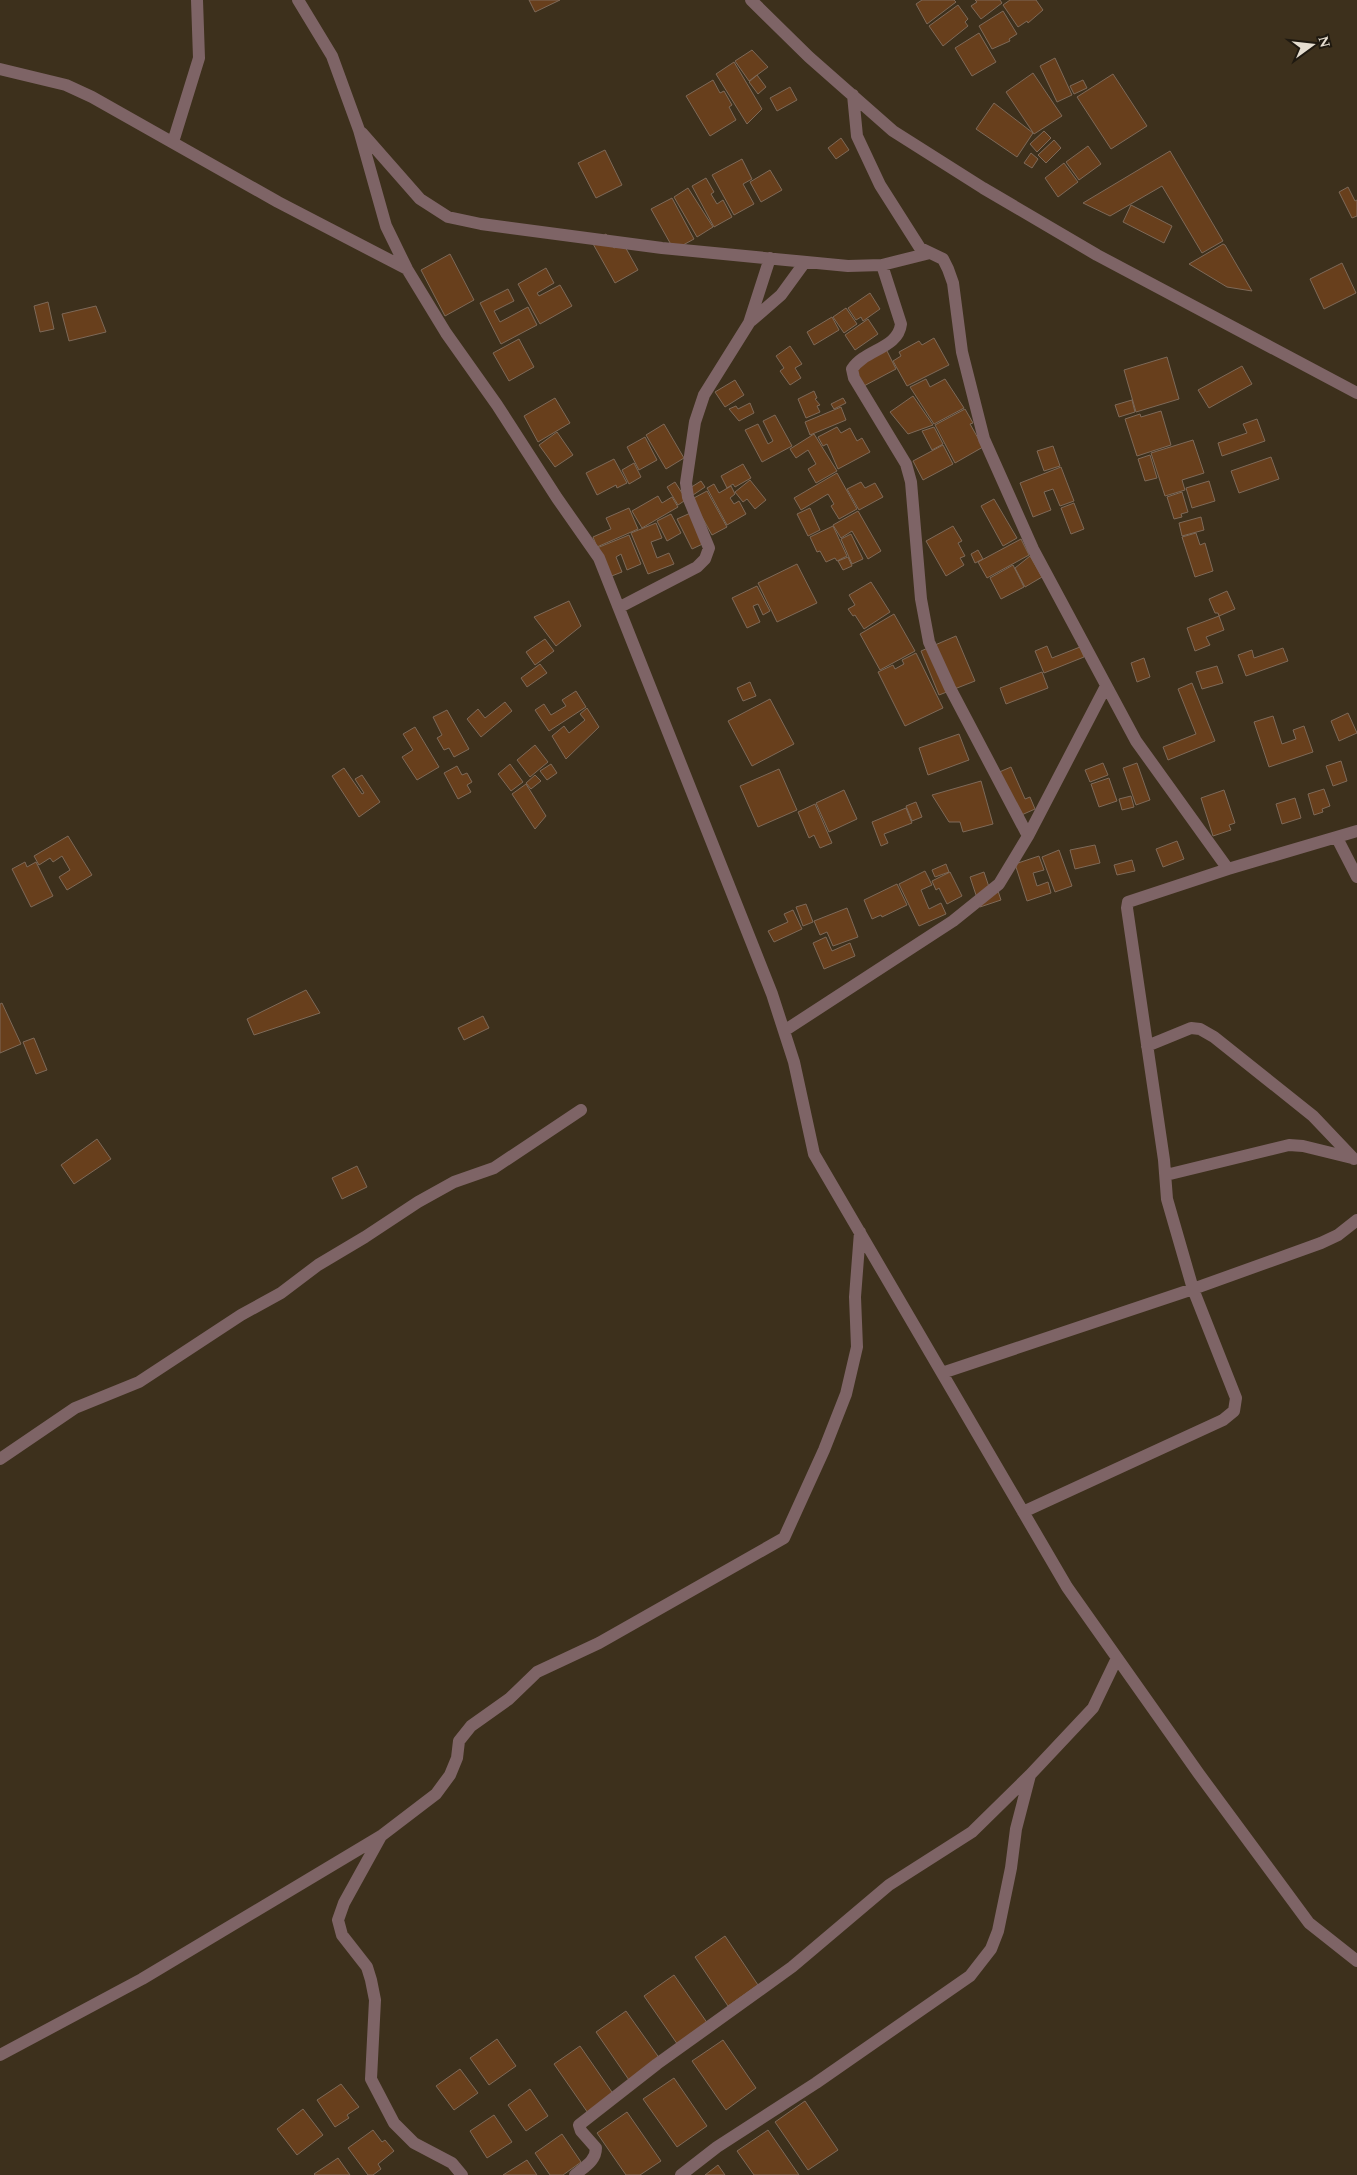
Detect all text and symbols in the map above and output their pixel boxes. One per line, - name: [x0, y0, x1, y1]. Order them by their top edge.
- north arrow: [1287, 20, 1337, 70]
- text: N: [1312, 34, 1336, 50]

